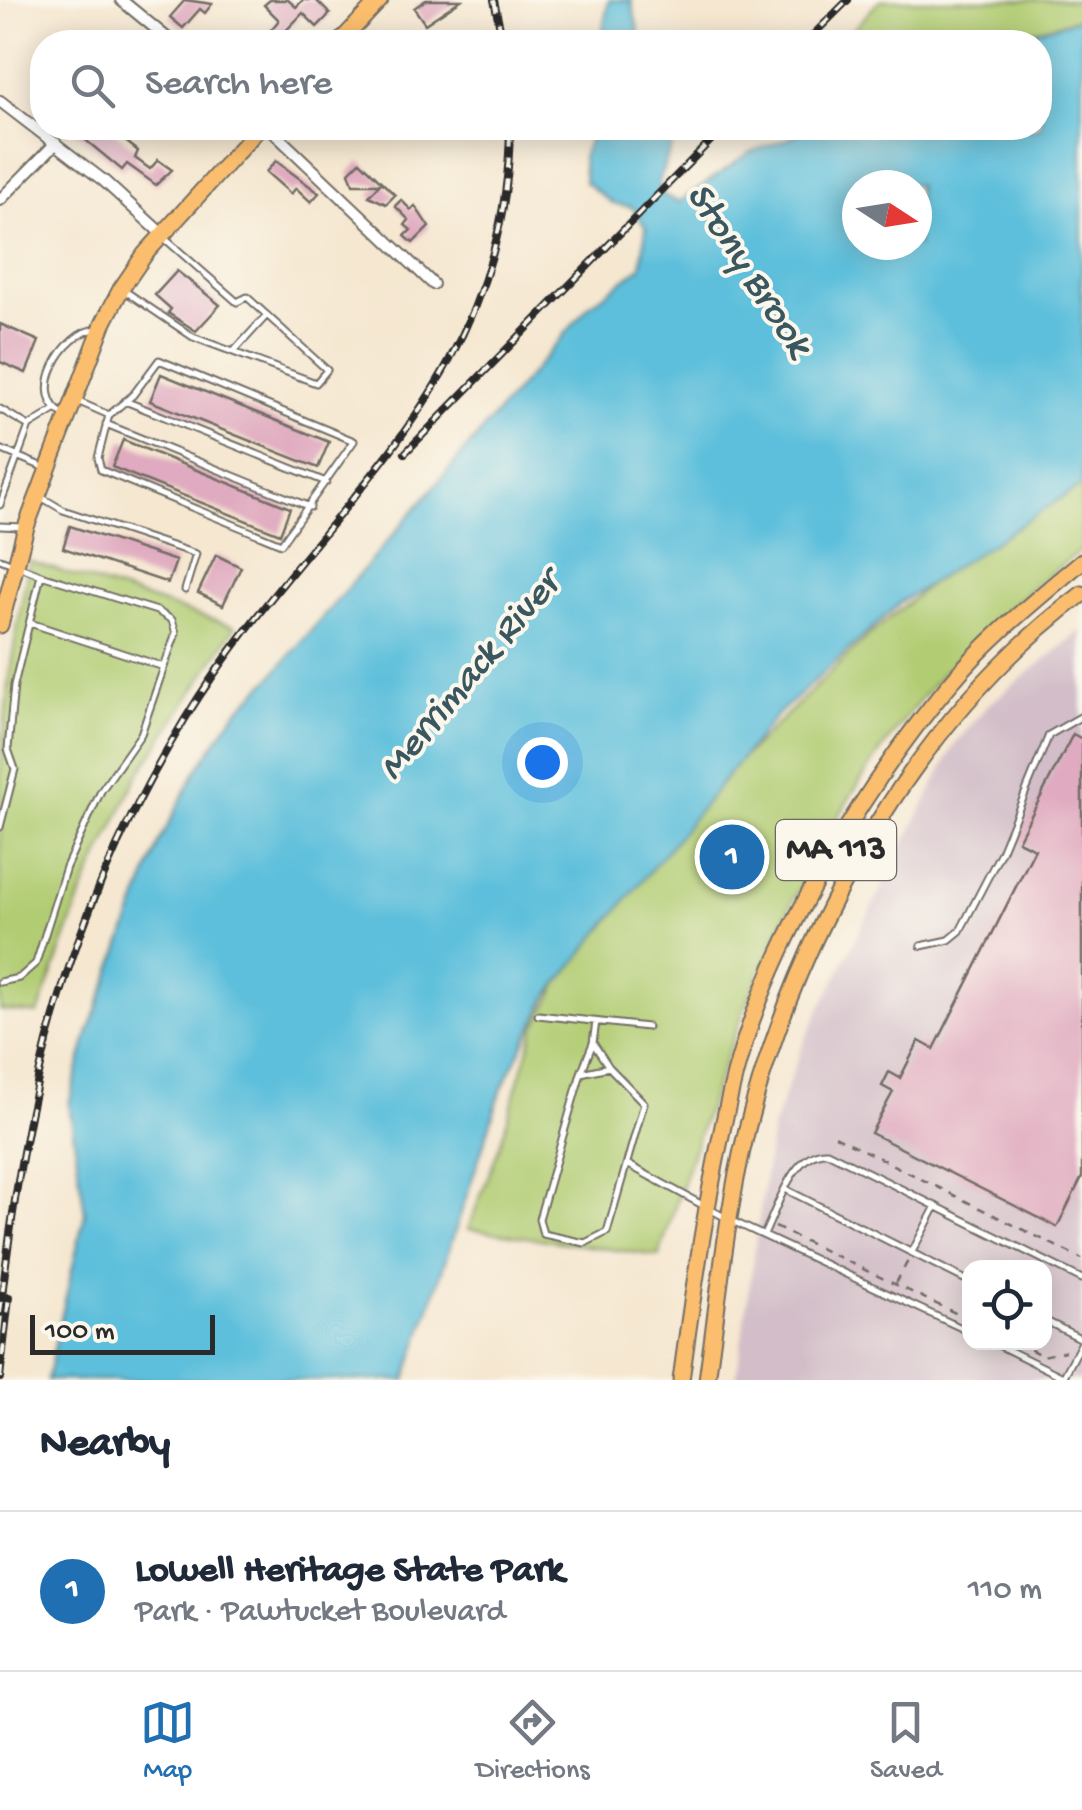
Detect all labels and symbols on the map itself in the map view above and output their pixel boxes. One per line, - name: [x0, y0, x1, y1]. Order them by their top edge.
- north arrow: [842, 170, 932, 260]
- water label: Stony Brook: [673, 175, 823, 370]
- water label: Merrimack River: [370, 557, 577, 791]
- your location: [517, 737, 568, 788]
- pin: 1: [700, 820, 764, 894]
- road number: MA 113: [776, 820, 896, 880]
- scale bar: [30, 1310, 215, 1354]

